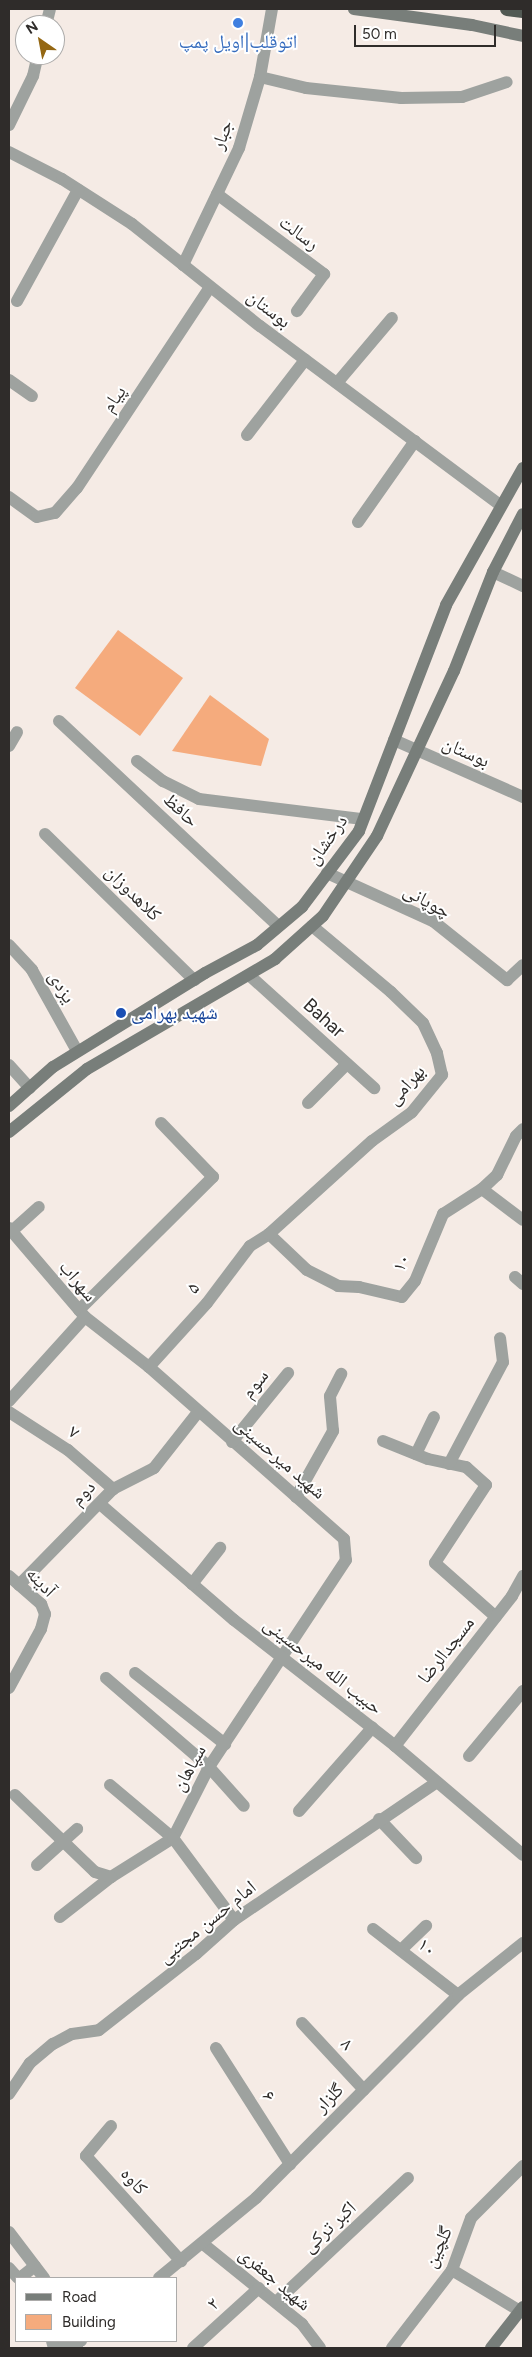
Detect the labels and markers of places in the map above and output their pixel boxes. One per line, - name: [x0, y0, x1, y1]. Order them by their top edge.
- marker: اتوقلب|اویل پمپ: [232, 17, 244, 29]
- place label: اتوقلب|اویل پمپ: [179, 31, 297, 53]
- place label: شهید بهرامی: [131, 1002, 218, 1024]
- marker: شهید بهرامی: [115, 1007, 127, 1019]

